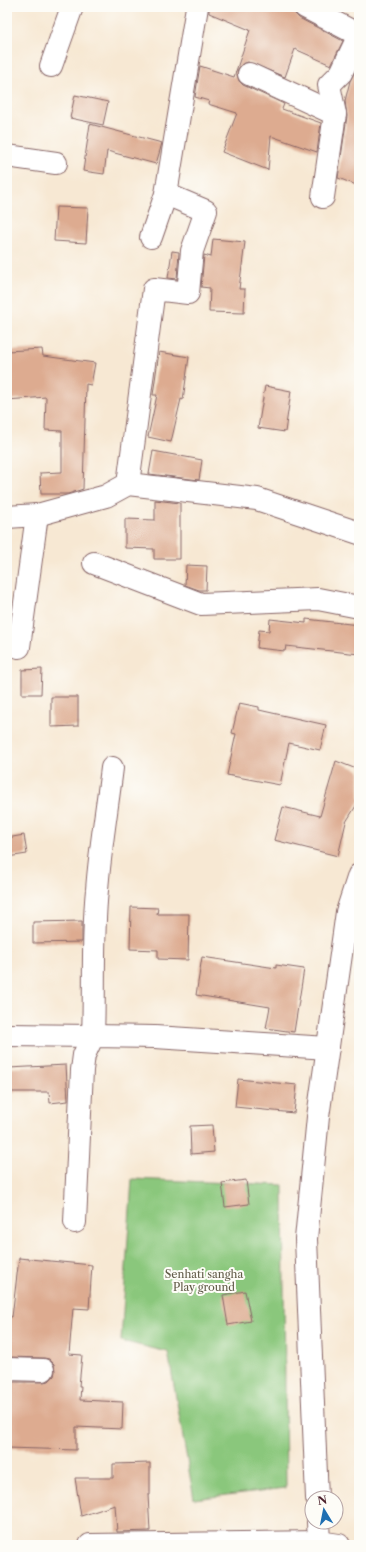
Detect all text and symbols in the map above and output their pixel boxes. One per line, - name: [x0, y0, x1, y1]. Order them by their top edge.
- park label: Senhati sangha Play ground: [165, 1267, 243, 1294]
- north arrow: [304, 1490, 344, 1530]
- text: N: [316, 1492, 329, 1508]

